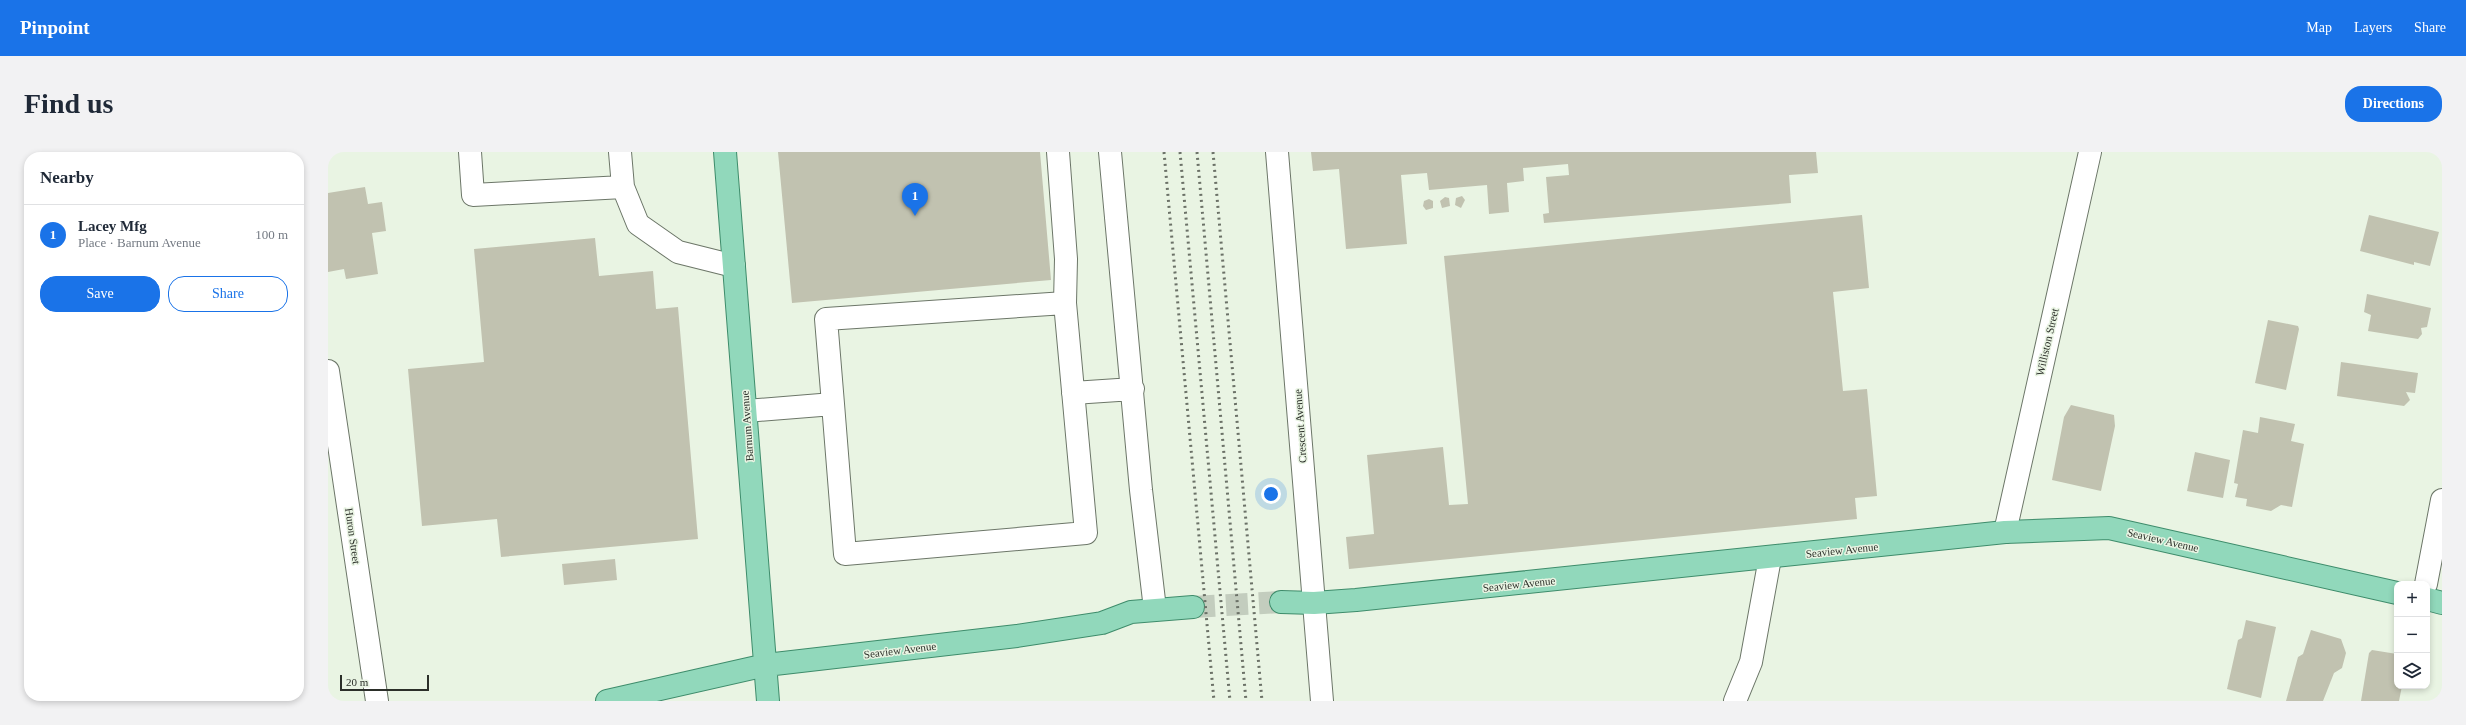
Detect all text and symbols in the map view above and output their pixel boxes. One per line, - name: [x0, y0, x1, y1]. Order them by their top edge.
- text: Pinpoint: [20, 17, 90, 38]
- text: Map: [2306, 20, 2332, 35]
- text: Layers: [2354, 20, 2392, 35]
- text: Share: [2414, 20, 2446, 35]
- button: Directions: [2345, 86, 2442, 122]
- text: Find us: [24, 88, 114, 119]
- text: Nearby: [40, 168, 94, 187]
- pin: 1: [902, 183, 928, 216]
- text: Lacey Mfg: [78, 218, 147, 234]
- text: 1: [50, 227, 56, 242]
- text: 100 m: [255, 227, 288, 242]
- text: Place · Barnum Avenue: [78, 235, 201, 250]
- button: Save: [40, 276, 160, 312]
- button: Share: [168, 276, 288, 312]
- street label: Williston Street: [2033, 307, 2061, 377]
- street label: Crescent Avenue: [1291, 389, 1309, 463]
- street label: Barnum Avenue: [739, 390, 755, 462]
- your location: [1261, 484, 1281, 504]
- street label: Huron Street: [343, 507, 363, 565]
- street label: Seaview Avenue: [2126, 526, 2200, 554]
- street label: Seaview Avenue: [1805, 540, 1879, 560]
- street label: Seaview Avenue: [1482, 574, 1556, 594]
- map controls: [2394, 581, 2430, 689]
- button: +: [2394, 581, 2430, 617]
- button: −: [2394, 617, 2430, 653]
- street label: Seaview Avenue: [863, 640, 937, 660]
- button: layers: [2394, 653, 2430, 689]
- scale bar: [340, 673, 429, 692]
- text: 20 m: [346, 676, 368, 688]

